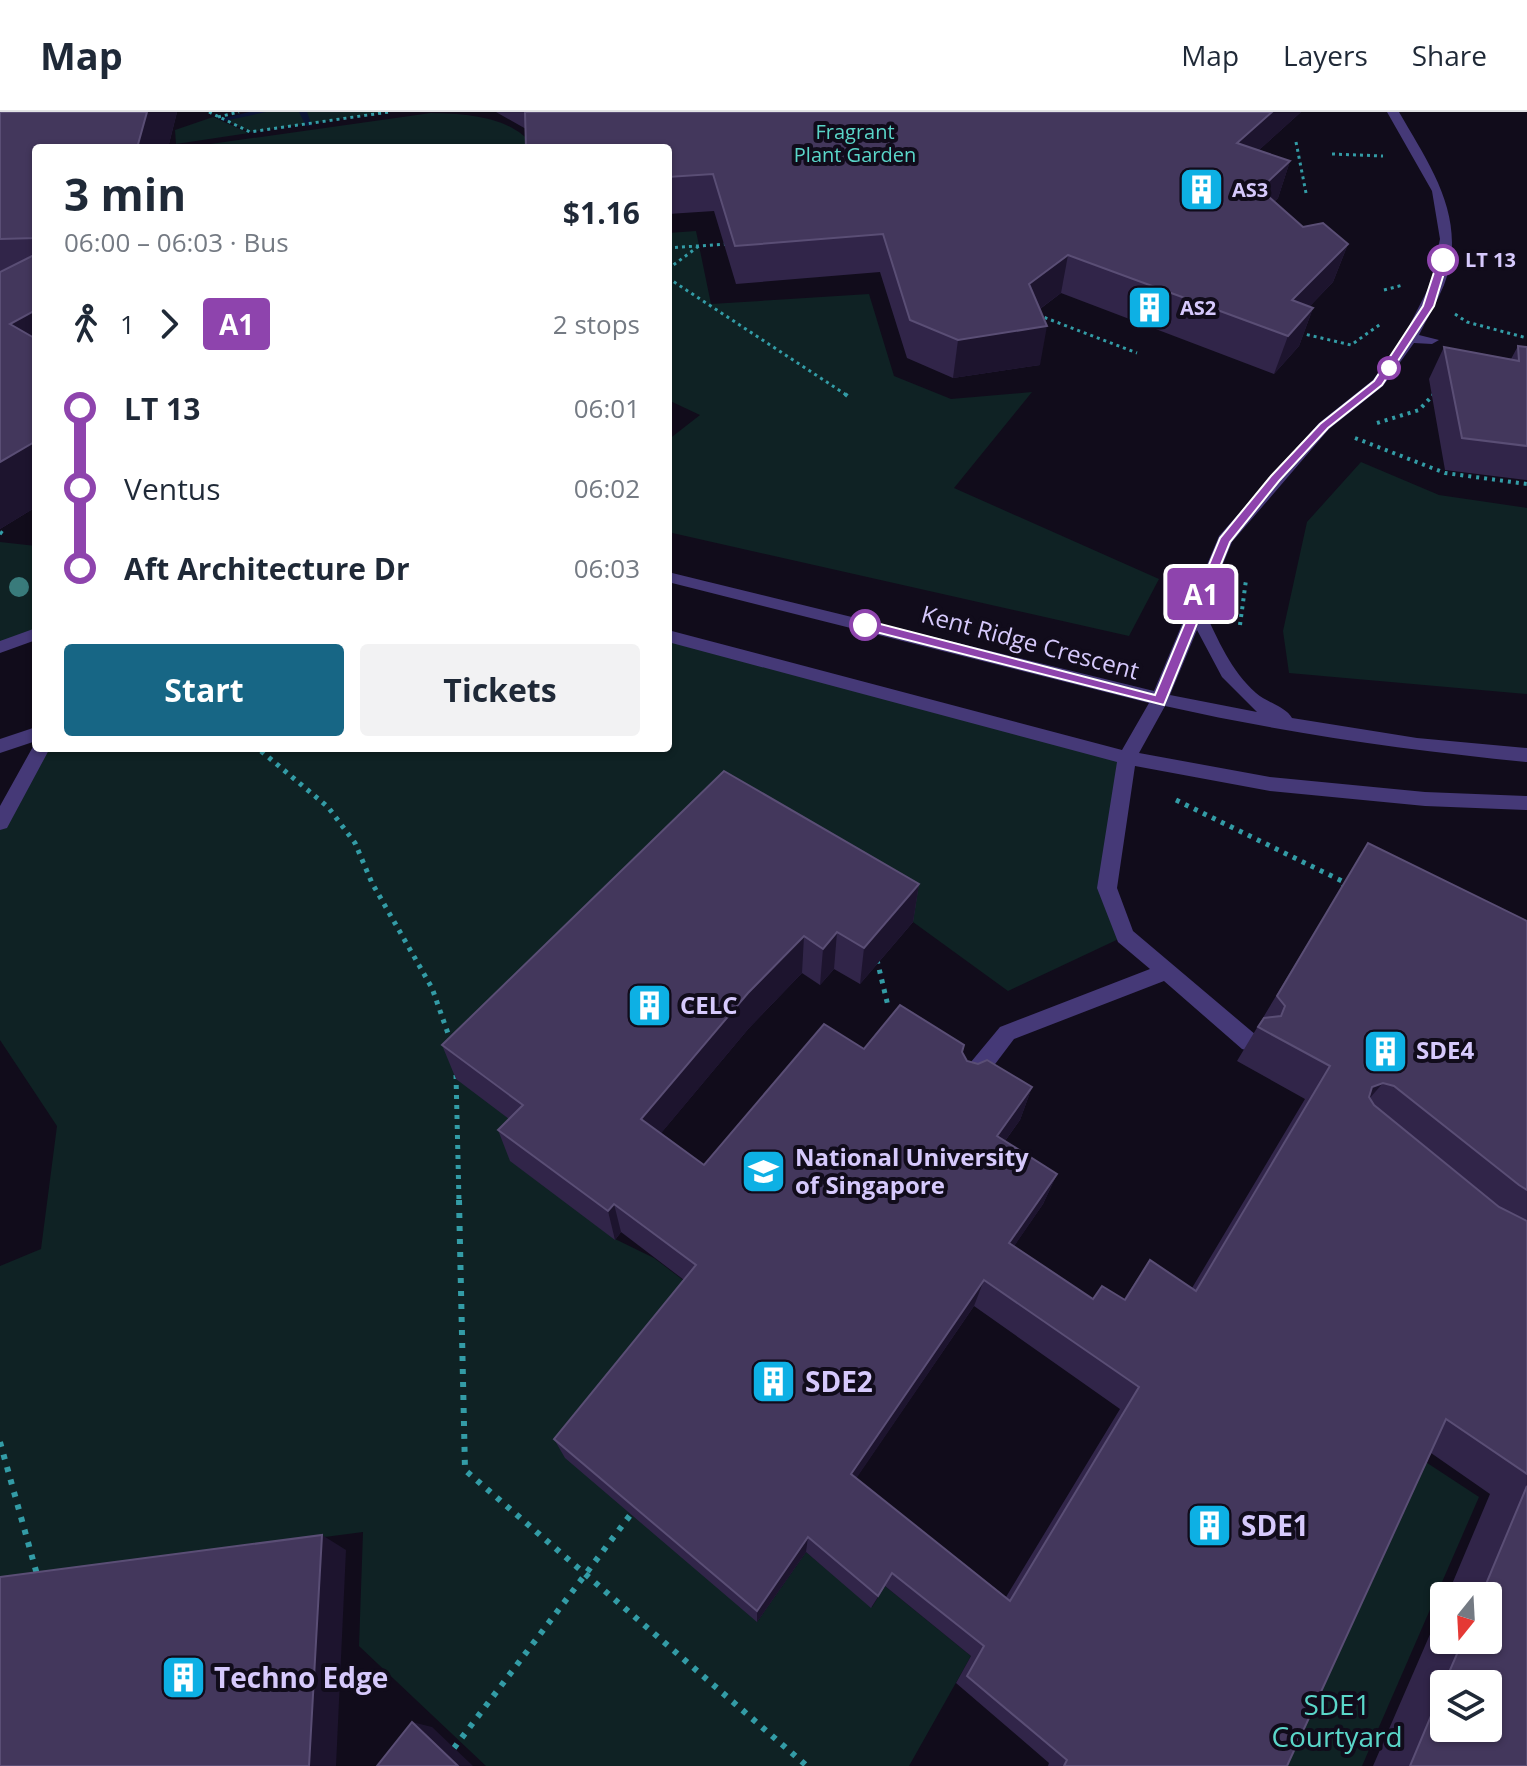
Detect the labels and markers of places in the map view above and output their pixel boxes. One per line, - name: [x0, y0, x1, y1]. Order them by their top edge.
- building icon: AS3: [1177, 166, 1225, 214]
- place label: AS3: [1232, 176, 1268, 203]
- marker: LT 13: [1428, 245, 1458, 275]
- place label: LT 13: [1465, 246, 1516, 273]
- building icon: AS2: [1125, 284, 1173, 332]
- place label: AS2: [1180, 294, 1216, 321]
- unlabelled marker: [1378, 357, 1400, 379]
- unlabelled marker: [850, 610, 880, 640]
- building icon: CELC: [625, 982, 673, 1030]
- place label: CELC: [680, 988, 738, 1021]
- building icon: SDE4: [1361, 1027, 1409, 1075]
- place label: SDE4: [1416, 1033, 1474, 1066]
- place label: National University of Singapore: [795, 1140, 1029, 1201]
- school or university icon: National University of Singapore: [740, 1148, 788, 1196]
- building icon: SDE2: [750, 1358, 798, 1406]
- place label: SDE2: [805, 1362, 873, 1400]
- building icon: SDE1: [1186, 1502, 1234, 1550]
- place label: SDE1: [1241, 1506, 1309, 1544]
- building icon: Techno Edge: [159, 1654, 207, 1702]
- place label: Techno Edge: [214, 1658, 388, 1696]

